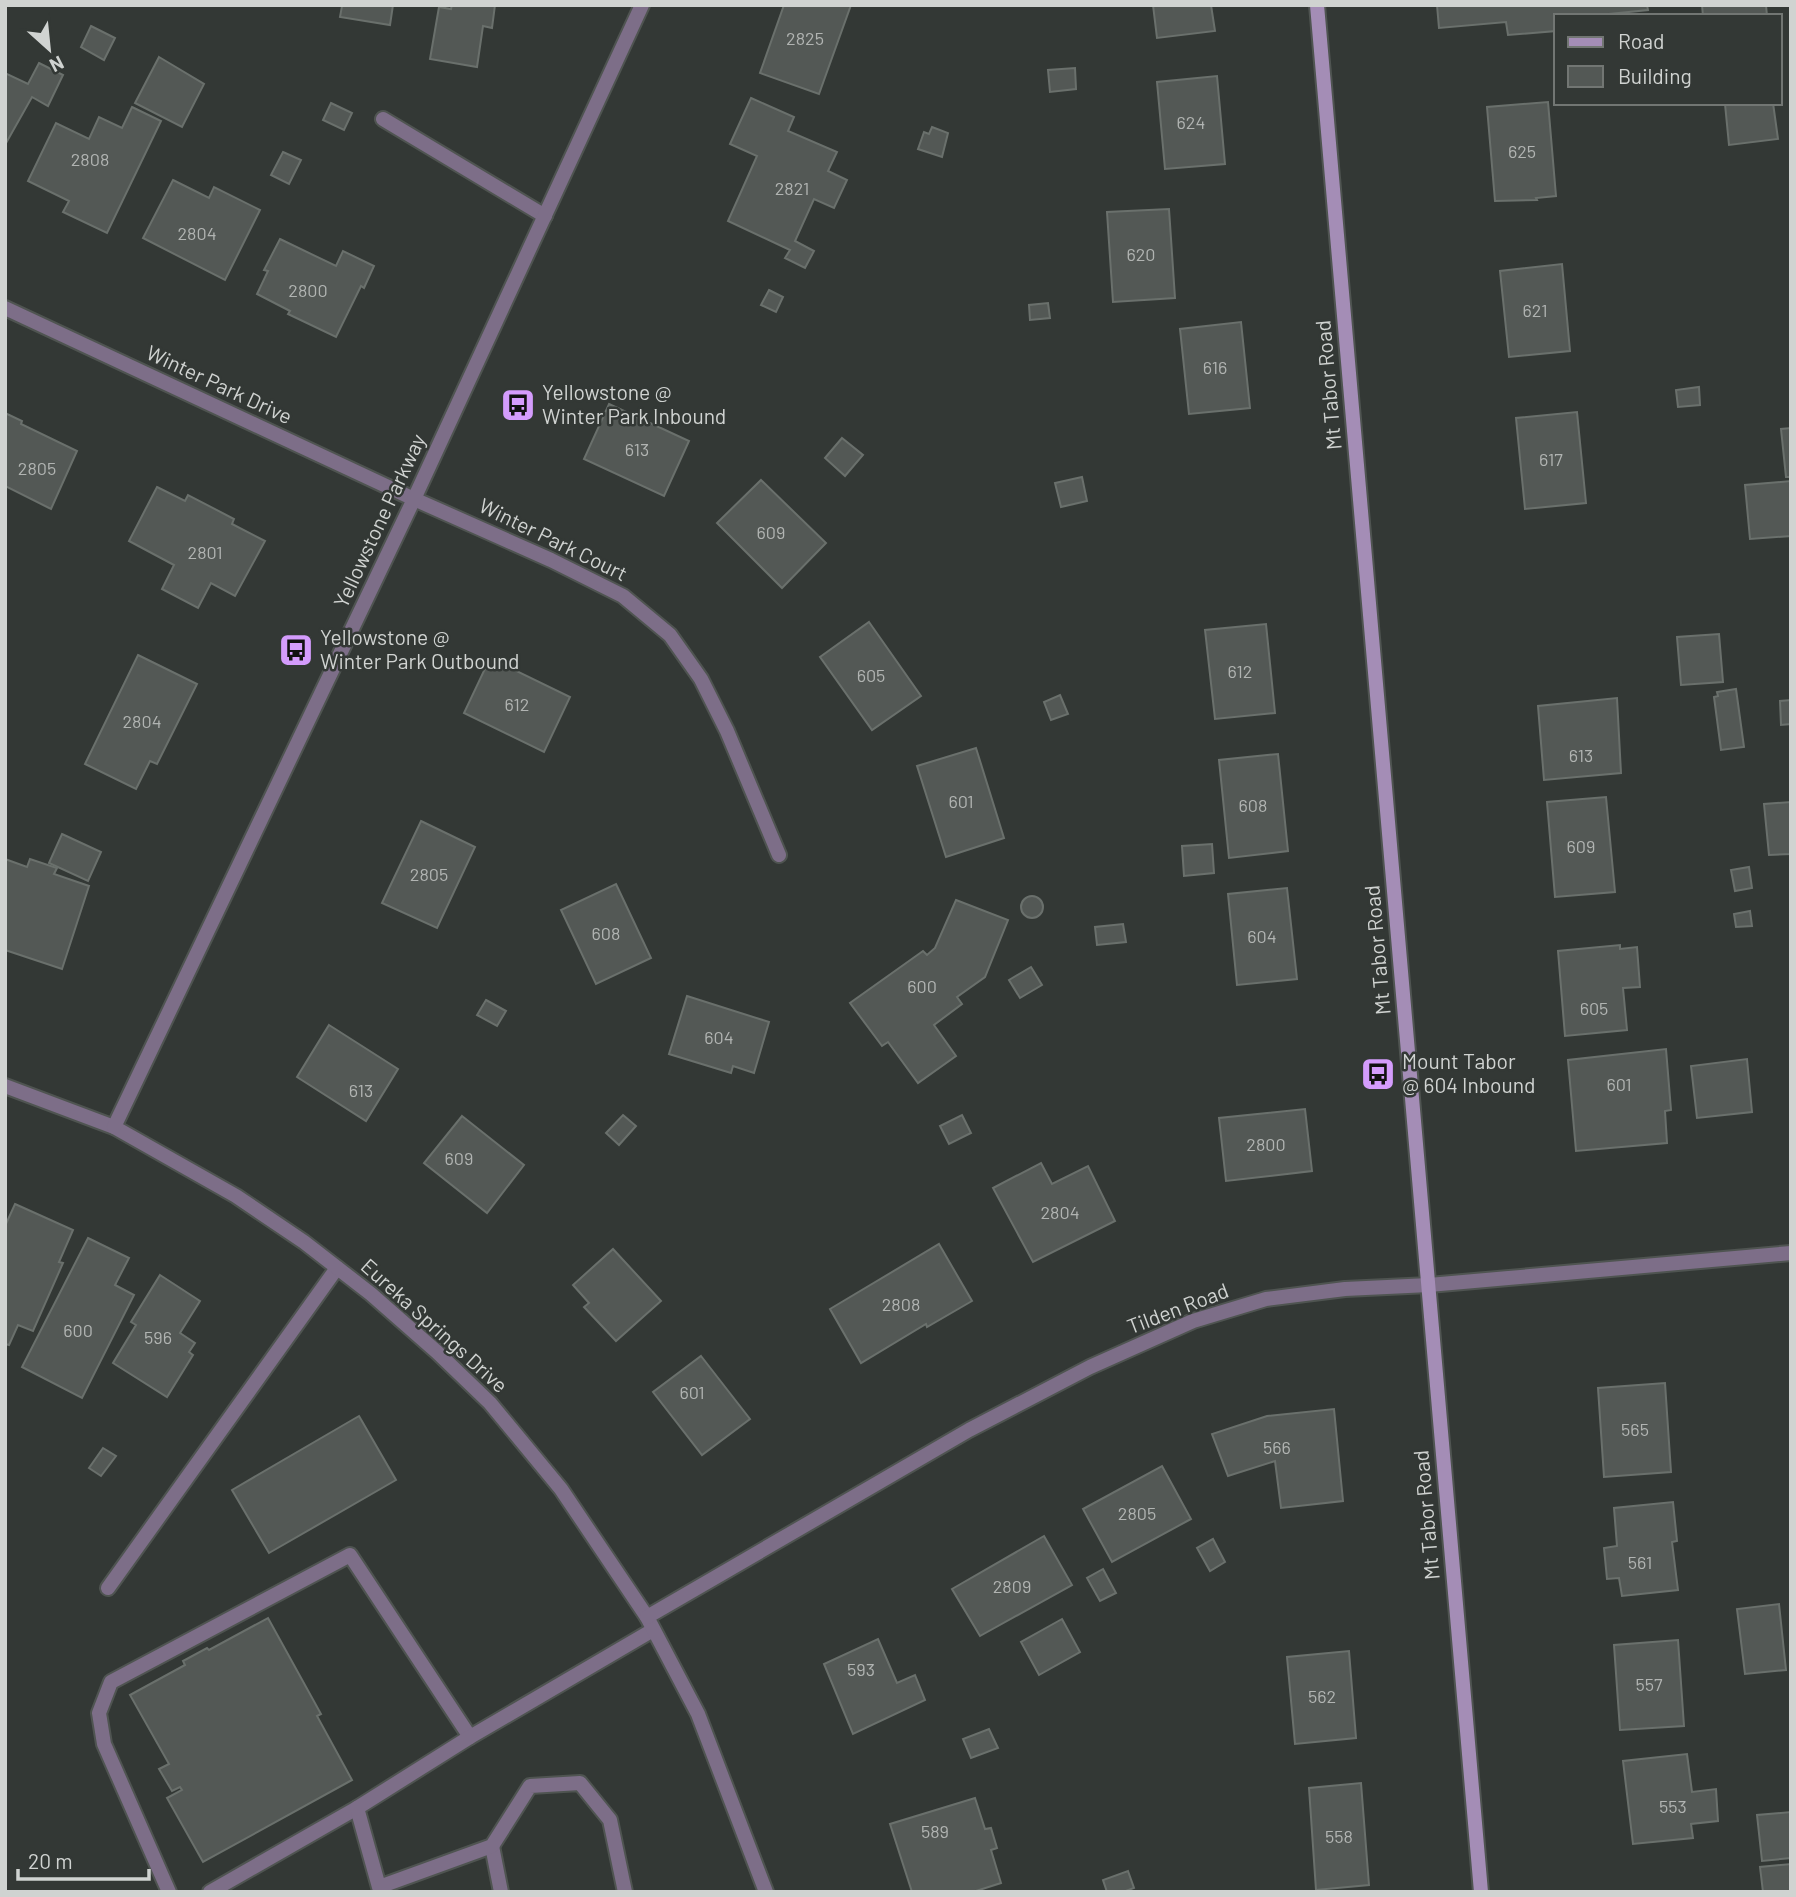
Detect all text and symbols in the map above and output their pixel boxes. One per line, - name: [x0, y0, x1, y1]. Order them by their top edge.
- north arrow: [14, 14, 84, 84]
- legend: [1554, 14, 1782, 105]
- house number: 2825: [786, 27, 824, 49]
- text: Road: [1618, 28, 1664, 53]
- text: N: [46, 51, 68, 78]
- text: Building: [1618, 63, 1692, 88]
- house number: 624: [1177, 111, 1205, 133]
- house number: 625: [1508, 140, 1536, 162]
- house number: 2808: [71, 148, 109, 170]
- house number: 2821: [775, 177, 809, 199]
- house number: 2804: [177, 222, 217, 244]
- house number: 620: [1126, 243, 1156, 265]
- house number: 2800: [288, 279, 328, 301]
- house number: 621: [1523, 299, 1547, 321]
- street label: Mt Tabor Road: [1309, 319, 1346, 451]
- street label: Winter Park Drive: [143, 339, 296, 428]
- house number: 616: [1203, 356, 1227, 378]
- place label: Yellowstone @ Winter Park Inbound: [542, 379, 726, 428]
- bus stop icon: Yellowstone @ Winter Park Inbound: [499, 386, 537, 424]
- street label: Yellowstone Parkway: [327, 429, 430, 611]
- house number: 613: [625, 438, 649, 460]
- house number: 617: [1539, 448, 1563, 470]
- house number: 2805: [18, 457, 56, 479]
- street label: Winter Park Court: [475, 492, 632, 585]
- house number: 609: [757, 521, 785, 543]
- house number: 2801: [188, 541, 223, 563]
- place label: Yellowstone @ Winter Park Outbound: [320, 624, 520, 673]
- bus stop icon: Yellowstone @ Winter Park Outbound: [277, 631, 315, 669]
- house number: 612: [1228, 660, 1252, 682]
- house number: 605: [857, 664, 885, 686]
- house number: 612: [505, 693, 529, 715]
- house number: 2804: [122, 710, 162, 732]
- house number: 613: [1569, 744, 1593, 766]
- house number: 601: [948, 790, 974, 812]
- house number: 608: [1239, 794, 1267, 816]
- house number: 609: [1567, 835, 1595, 857]
- house number: 2805: [410, 863, 448, 885]
- street label: Mt Tabor Road: [1358, 884, 1395, 1016]
- house number: 608: [592, 922, 620, 944]
- house number: 604: [1247, 925, 1277, 947]
- house number: 600: [907, 975, 937, 997]
- house number: 605: [1580, 997, 1608, 1019]
- house number: 604: [704, 1026, 734, 1048]
- place label: Mount Tabor @ 604 Inbound: [1402, 1048, 1535, 1097]
- bus stop icon: Mount Tabor @ 604 Inbound: [1359, 1055, 1397, 1093]
- house number: 601: [1606, 1073, 1632, 1095]
- house number: 613: [349, 1079, 373, 1101]
- house number: 2800: [1246, 1133, 1286, 1155]
- house number: 609: [445, 1147, 473, 1169]
- house number: 2804: [1040, 1201, 1080, 1223]
- street label: Eureka Springs Drive: [357, 1253, 513, 1397]
- street label: Tilden Road: [1123, 1277, 1232, 1338]
- house number: 2808: [882, 1293, 920, 1315]
- house number: 600: [63, 1319, 93, 1341]
- house number: 596: [144, 1326, 172, 1348]
- house number: 601: [679, 1381, 705, 1403]
- house number: 565: [1621, 1418, 1649, 1440]
- house number: 566: [1263, 1436, 1291, 1458]
- street label: Mt Tabor Road: [1407, 1449, 1444, 1581]
- house number: 2805: [1118, 1502, 1156, 1524]
- house number: 561: [1628, 1551, 1652, 1573]
- house number: 2809: [993, 1575, 1031, 1597]
- house number: 593: [847, 1658, 875, 1680]
- house number: 557: [1635, 1673, 1663, 1695]
- house number: 562: [1308, 1685, 1336, 1707]
- house number: 553: [1659, 1795, 1687, 1817]
- house number: 589: [921, 1820, 949, 1842]
- house number: 558: [1325, 1825, 1353, 1847]
- scale bar: [18, 1838, 149, 1882]
- text: 20 m: [28, 1848, 73, 1873]

